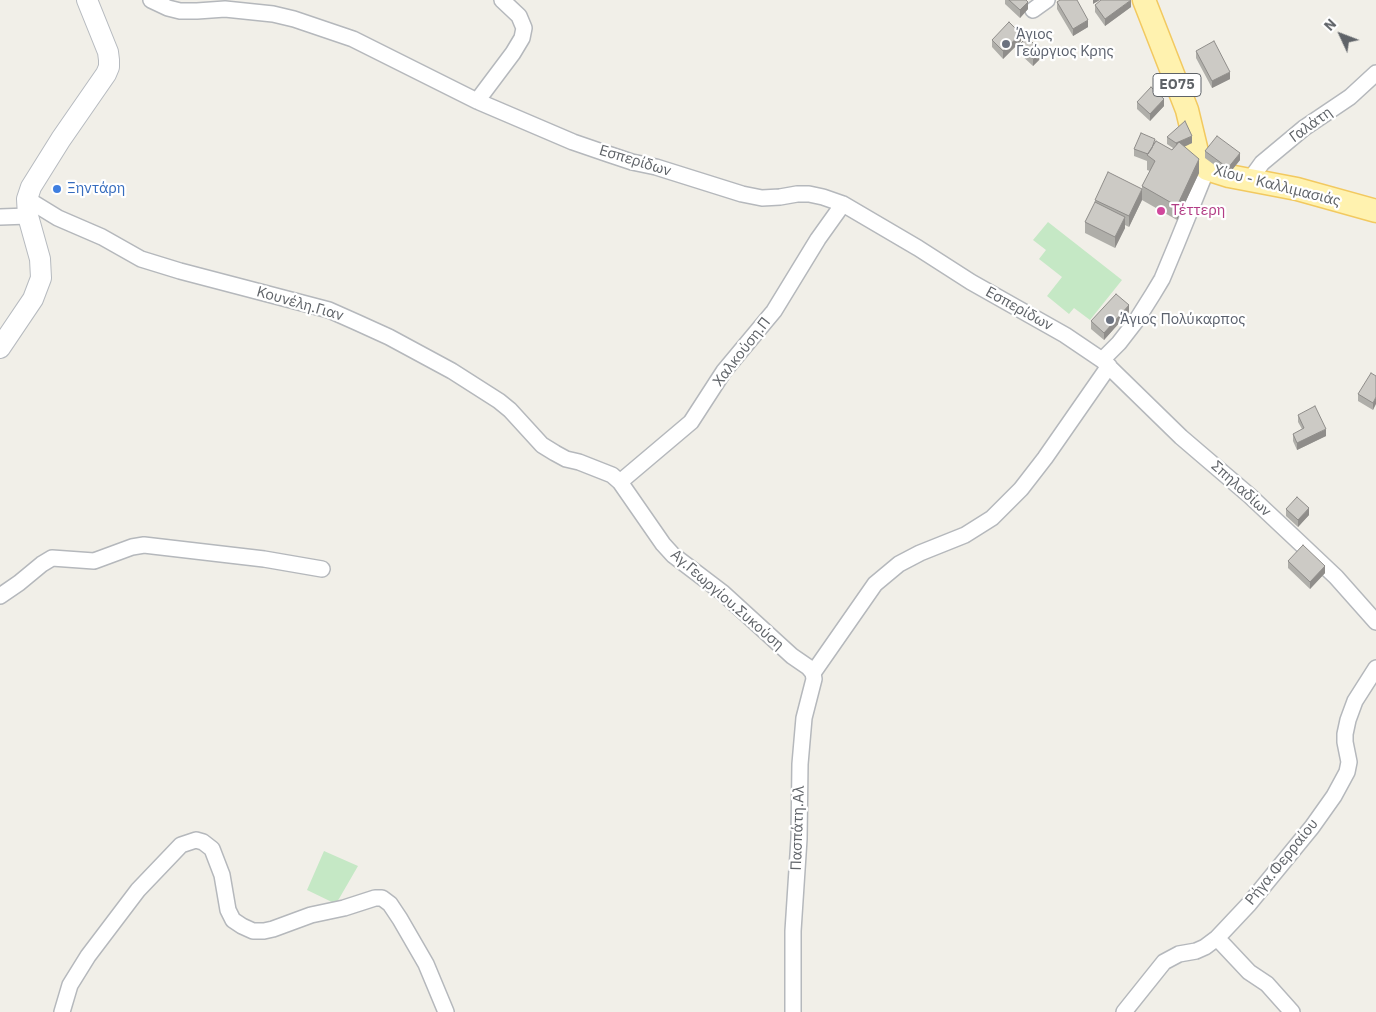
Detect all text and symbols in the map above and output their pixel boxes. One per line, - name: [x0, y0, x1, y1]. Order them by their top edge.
- north arrow: [1316, 10, 1366, 60]
- text: N: [1320, 15, 1340, 35]
- place label: Άγιος Γεώργιος Κρης: [1016, 26, 1114, 61]
- marker: Άγιος Γεώργιος Κρης: [1000, 38, 1012, 50]
- road number: ΕΟ75: [1153, 74, 1201, 96]
- street label: Γαλάτη: [1286, 103, 1336, 147]
- street label: Εσπερίδων: [597, 142, 673, 180]
- street label: Χίου - Καλλιμασιάς: [1212, 162, 1342, 210]
- place label: Ξηντάρη: [67, 180, 125, 198]
- marker: Ξηντάρη: [51, 183, 63, 195]
- place label: Τέττερη: [1171, 202, 1225, 220]
- marker: Τέττερη: [1155, 205, 1167, 217]
- street label: Κουνέλη.Γιαν: [254, 283, 346, 325]
- street label: Εσπερίδων: [982, 283, 1056, 335]
- place label: Άγιος Πολύκαρπος: [1120, 311, 1246, 329]
- street label: Χαλκούση.Π: [709, 314, 775, 390]
- marker: Άγιος Πολύκαρπος: [1104, 314, 1116, 326]
- street label: Σπηλαδίων: [1207, 457, 1275, 521]
- street label: Αγ.Γεωργίου.Συκούση: [667, 546, 787, 654]
- street label: Πασπάτη.Αλ: [788, 785, 808, 871]
- street label: Ρήγα.Φερραίου: [1242, 815, 1322, 909]

